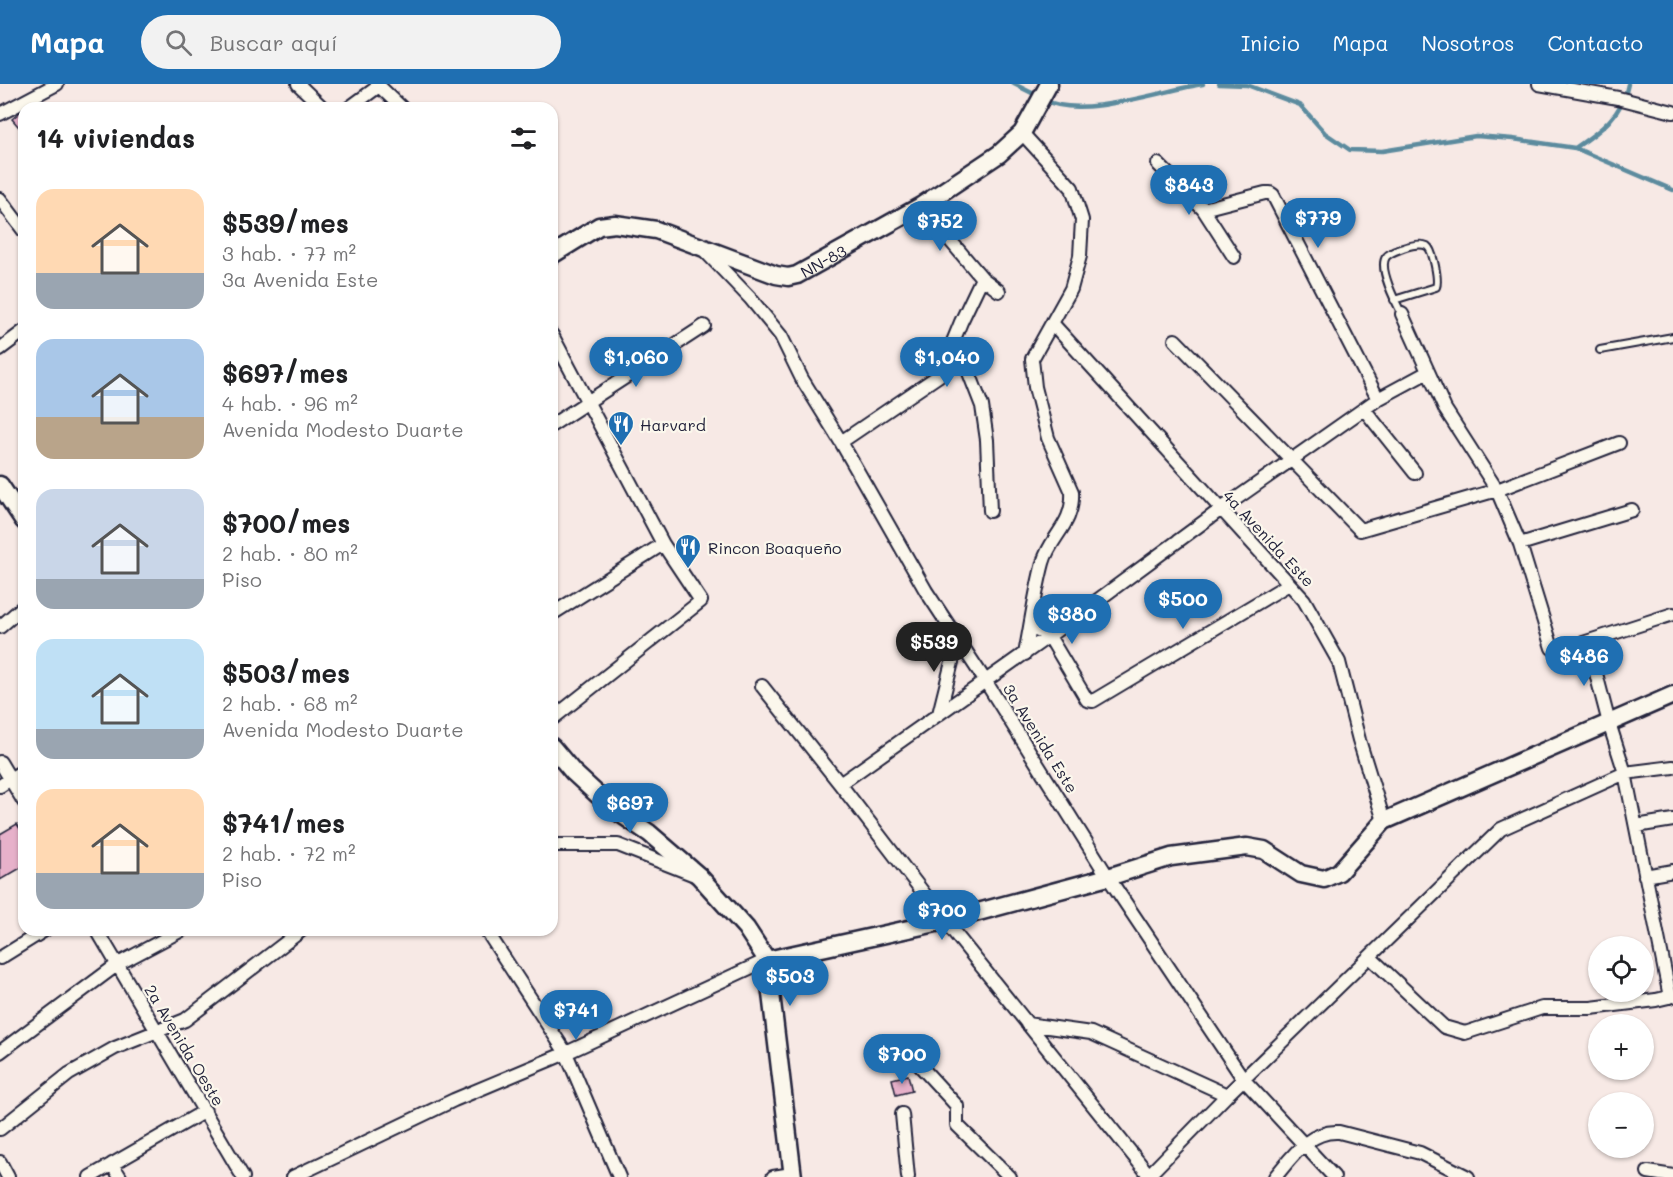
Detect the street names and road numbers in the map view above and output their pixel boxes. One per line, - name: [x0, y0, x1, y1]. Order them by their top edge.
- street label: NN-83: [796, 239, 850, 282]
- street label: 4a Avenida Este: [1219, 485, 1319, 591]
- street label: 3a Avenida Este: [999, 679, 1083, 797]
- street label: 2a Avenida Oeste: [140, 980, 230, 1110]

